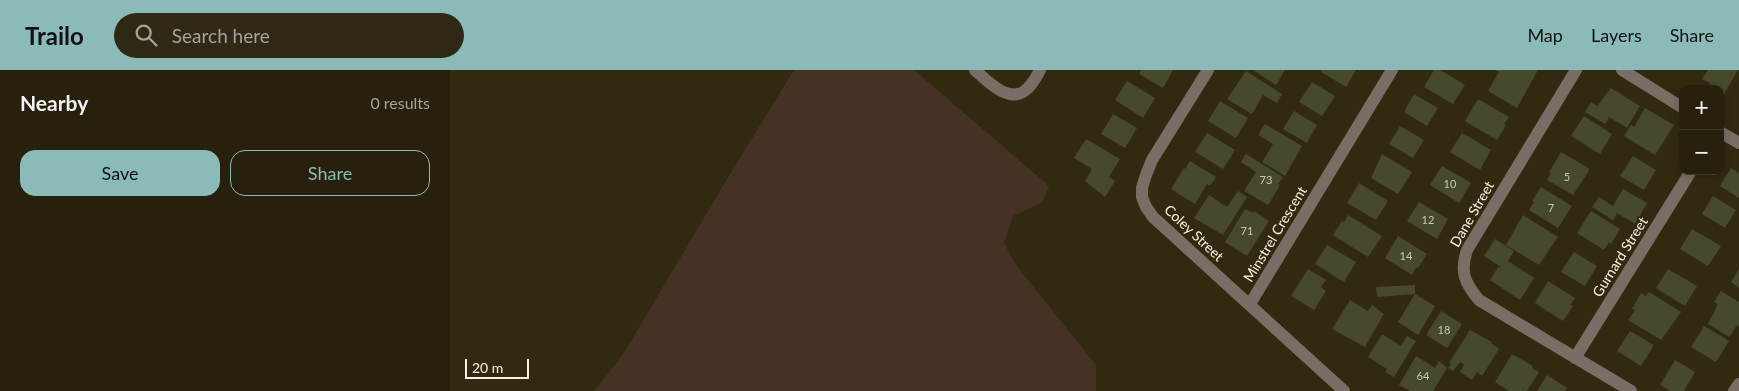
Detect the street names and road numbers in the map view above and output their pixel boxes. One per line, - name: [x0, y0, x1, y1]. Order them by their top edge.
- street label: Dane Street: [1446, 178, 1497, 250]
- street label: Minstrel Crescent: [1239, 183, 1310, 285]
- street label: Coley Street: [1161, 201, 1228, 264]
- street label: Gurnard Street: [1588, 214, 1651, 300]

